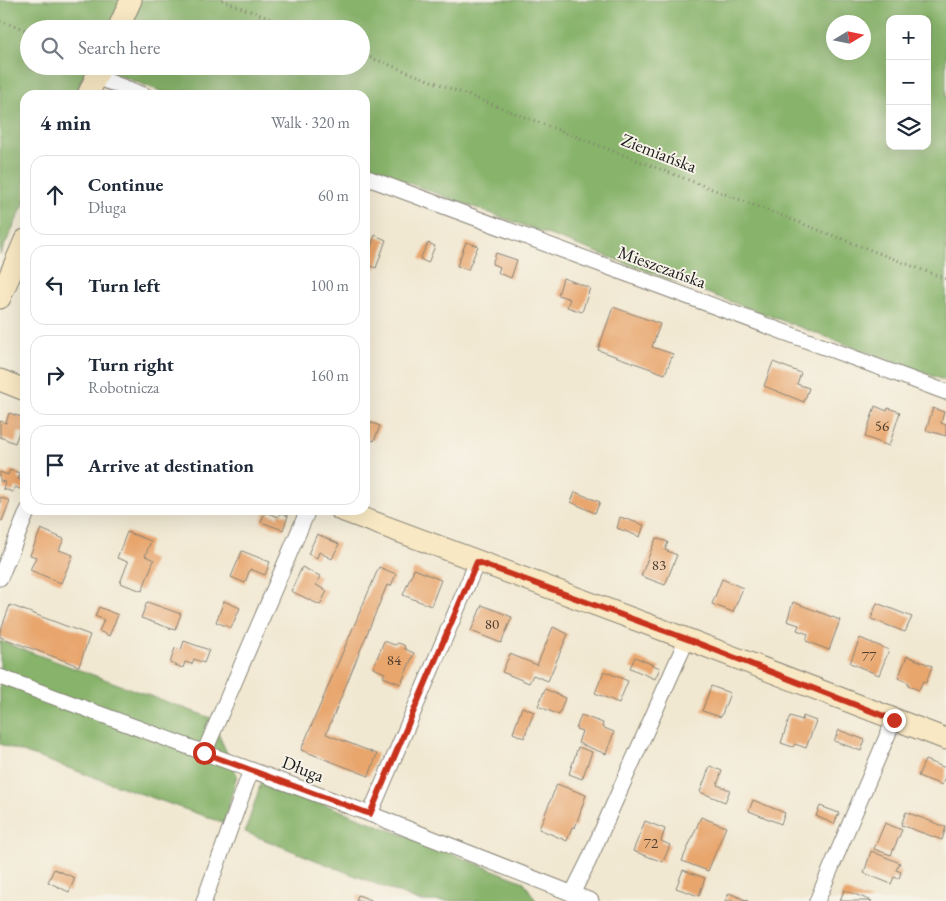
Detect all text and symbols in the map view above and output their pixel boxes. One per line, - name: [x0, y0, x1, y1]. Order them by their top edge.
- north arrow: [826, 15, 871, 60]
- map controls: [886, 15, 931, 150]
- button: +: [886, 15, 931, 60]
- search box: [20, 20, 370, 75]
- icon: search: [38, 34, 66, 62]
- text: Search here: [78, 35, 160, 60]
- button: −: [886, 60, 931, 105]
- button: layers: [886, 105, 931, 150]
- text: 4 min: [40, 109, 91, 136]
- text: Walk · 320 m: [271, 112, 350, 133]
- street label: Ziemiańska: [618, 128, 701, 178]
- text: Continue: [88, 172, 163, 197]
- icon: ahead: [41, 181, 69, 209]
- text: 60 m: [318, 185, 349, 206]
- text: Długa: [88, 197, 126, 218]
- street label: Mieszczańska: [615, 240, 710, 293]
- icon: left: [41, 271, 69, 299]
- text: Turn left: [88, 273, 160, 298]
- text: 100 m: [310, 275, 349, 296]
- text: Turn right: [88, 352, 174, 377]
- icon: right: [41, 361, 69, 389]
- text: 160 m: [310, 365, 349, 386]
- text: Robotnicza: [88, 377, 159, 398]
- house number: 56: [875, 416, 889, 435]
- icon: arrive: [41, 451, 69, 479]
- text: Arrive at destination: [88, 453, 254, 478]
- house number: 83: [652, 555, 666, 574]
- house number: 80: [485, 614, 499, 633]
- house number: 77: [862, 646, 877, 665]
- house number: 84: [387, 650, 402, 669]
- route end: [883, 709, 906, 732]
- route start: [193, 742, 216, 765]
- street label: Długa: [279, 750, 328, 787]
- house number: 72: [644, 833, 659, 852]

